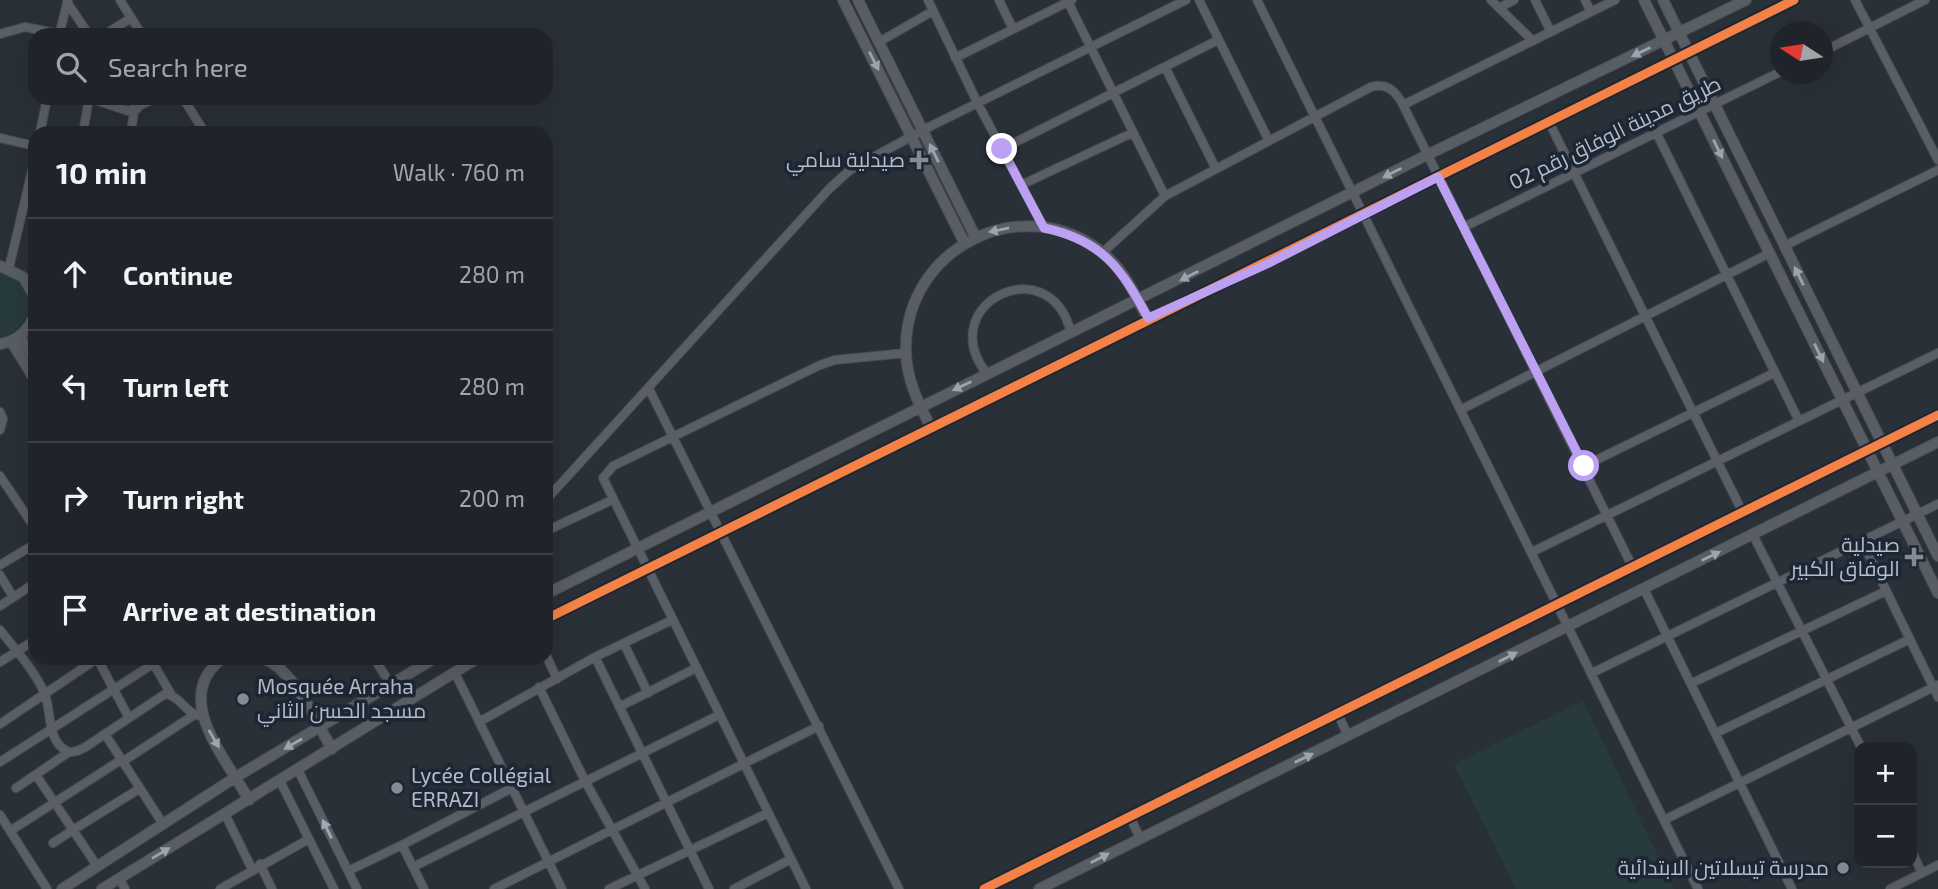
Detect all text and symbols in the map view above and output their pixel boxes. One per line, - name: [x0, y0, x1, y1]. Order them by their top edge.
- north arrow: [1770, 21, 1833, 84]
- search box: [28, 28, 553, 105]
- one-way arrow: [1631, 46, 1651, 58]
- icon: search: [52, 48, 90, 86]
- text: Search here: [108, 51, 248, 82]
- one-way arrow: [868, 51, 879, 71]
- street label: طريق مدينة الوفاق رقم 02: [1504, 69, 1726, 197]
- route end: [986, 133, 1017, 164]
- one-way arrow: [1713, 139, 1724, 159]
- one-way arrow: [928, 143, 939, 163]
- place label: صيدلية سامي: [786, 146, 905, 176]
- marker: صيدلية سامي: [911, 152, 927, 168]
- text: 10 min: [56, 154, 147, 190]
- text: Walk · 760 m: [393, 158, 525, 186]
- one-way arrow: [1382, 167, 1402, 178]
- one-way arrow: [988, 225, 1010, 236]
- icon: ahead: [56, 255, 94, 293]
- text: Continue: [123, 259, 233, 290]
- text: 280 m: [459, 260, 525, 288]
- one-way arrow: [1793, 266, 1805, 286]
- one-way arrow: [1179, 270, 1199, 281]
- one-way arrow: [1814, 343, 1825, 363]
- icon: left: [56, 367, 94, 405]
- text: Turn left: [123, 371, 229, 402]
- text: 280 m: [459, 372, 525, 400]
- one-way arrow: [952, 380, 972, 391]
- route start: [1568, 450, 1599, 481]
- icon: right: [56, 479, 94, 517]
- text: Turn right: [123, 483, 244, 514]
- text: 200 m: [459, 484, 525, 512]
- place label: صيدلية الوفاق الكبير: [1790, 531, 1900, 582]
- marker: صيدلية الوفاق الكبير: [1906, 549, 1922, 565]
- one-way arrow: [1701, 550, 1721, 561]
- icon: arrive: [56, 591, 94, 629]
- text: Arrive at destination: [123, 595, 376, 626]
- one-way arrow: [1498, 652, 1518, 663]
- place label: Mosquée Arraha مسجد الحسن الثاني: [257, 673, 426, 727]
- marker: Mosquée Arraha مسجد الحسن الثاني: [235, 691, 251, 707]
- one-way arrow: [208, 729, 220, 749]
- one-way arrow: [283, 738, 303, 750]
- map controls: [1854, 742, 1917, 868]
- button: +: [1854, 742, 1917, 805]
- one-way arrow: [1293, 752, 1314, 763]
- place label: Lycée Collégial ERRAZI: [411, 762, 552, 811]
- marker: Lycée Collégial ERRAZI: [389, 780, 405, 796]
- button: −: [1854, 805, 1917, 868]
- one-way arrow: [322, 819, 334, 839]
- one-way arrow: [151, 847, 170, 860]
- one-way arrow: [1090, 853, 1110, 864]
- place label: مدرسة تيسلاتين الابتدائية: [1618, 854, 1829, 881]
- marker: مدرسة تيسلاتين الابتدائية: [1835, 860, 1851, 876]

